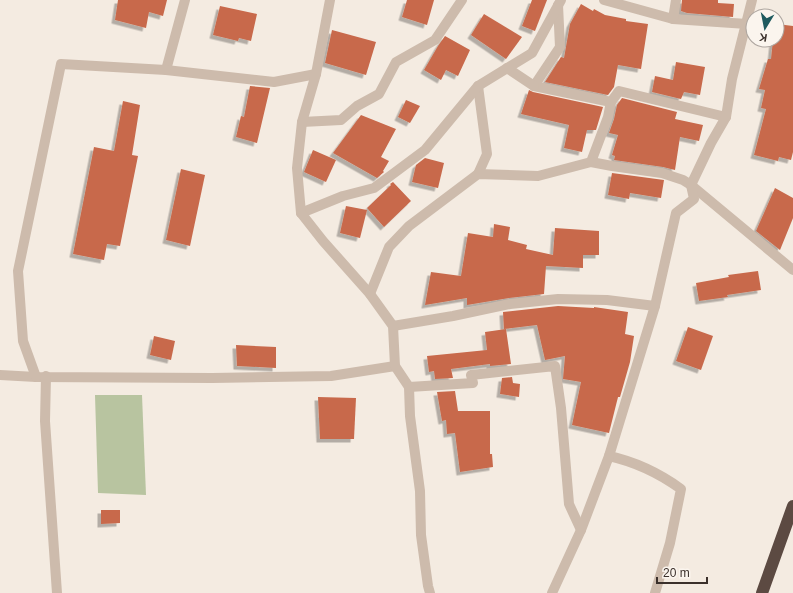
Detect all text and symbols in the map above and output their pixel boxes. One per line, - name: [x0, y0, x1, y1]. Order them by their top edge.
- north arrow: [745, 8, 785, 48]
- text: K: [758, 31, 768, 44]
- scale bar: [657, 559, 707, 585]
- text: 20 m: [663, 566, 690, 580]

